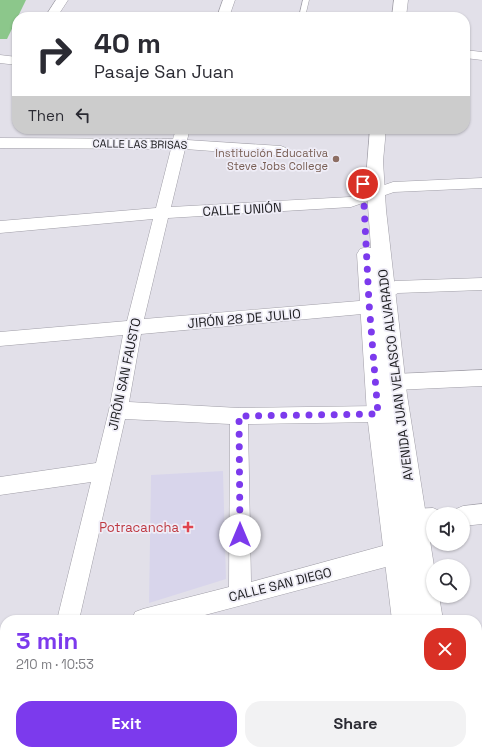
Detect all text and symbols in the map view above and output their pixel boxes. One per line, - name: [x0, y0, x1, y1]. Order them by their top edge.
- text: 40 m: [94, 25, 161, 61]
- icon: right: [28, 28, 80, 80]
- text: Pasaje San Juan: [94, 60, 234, 83]
- icon: left: [72, 104, 94, 126]
- text: Then: [28, 106, 64, 125]
- street label: CALLE LAS BRISAS: [93, 136, 188, 152]
- place label: Institución Educativa Steve Jobs College: [215, 146, 329, 173]
- marker: Institución Educativa Steve Jobs College: [331, 154, 341, 164]
- pin: [346, 167, 380, 201]
- icon: arrive: [352, 173, 374, 195]
- street label: CALLE UNIÓN: [202, 199, 282, 220]
- street label: AVENIDA JUAN VELASCO ALVARADO: [374, 268, 417, 482]
- street label: JIRÓN 28 DE JULIO: [187, 305, 301, 332]
- street label: JIRÓN SAN FAUSTO: [104, 316, 145, 432]
- map controls: [426, 507, 470, 603]
- button: sound: [426, 507, 470, 551]
- position arrow: [219, 514, 261, 556]
- place label: Potracancha: [99, 519, 180, 536]
- marker: Potracancha: [182, 521, 194, 533]
- button: search: [426, 559, 470, 603]
- street label: CALLE SAN DIEGO: [227, 563, 333, 606]
- text: 3 min: [16, 625, 78, 656]
- button: close: [424, 628, 466, 670]
- text: 210 m · 10:53: [16, 656, 94, 673]
- button: Exit: [16, 701, 237, 747]
- button: Share: [245, 701, 466, 747]

